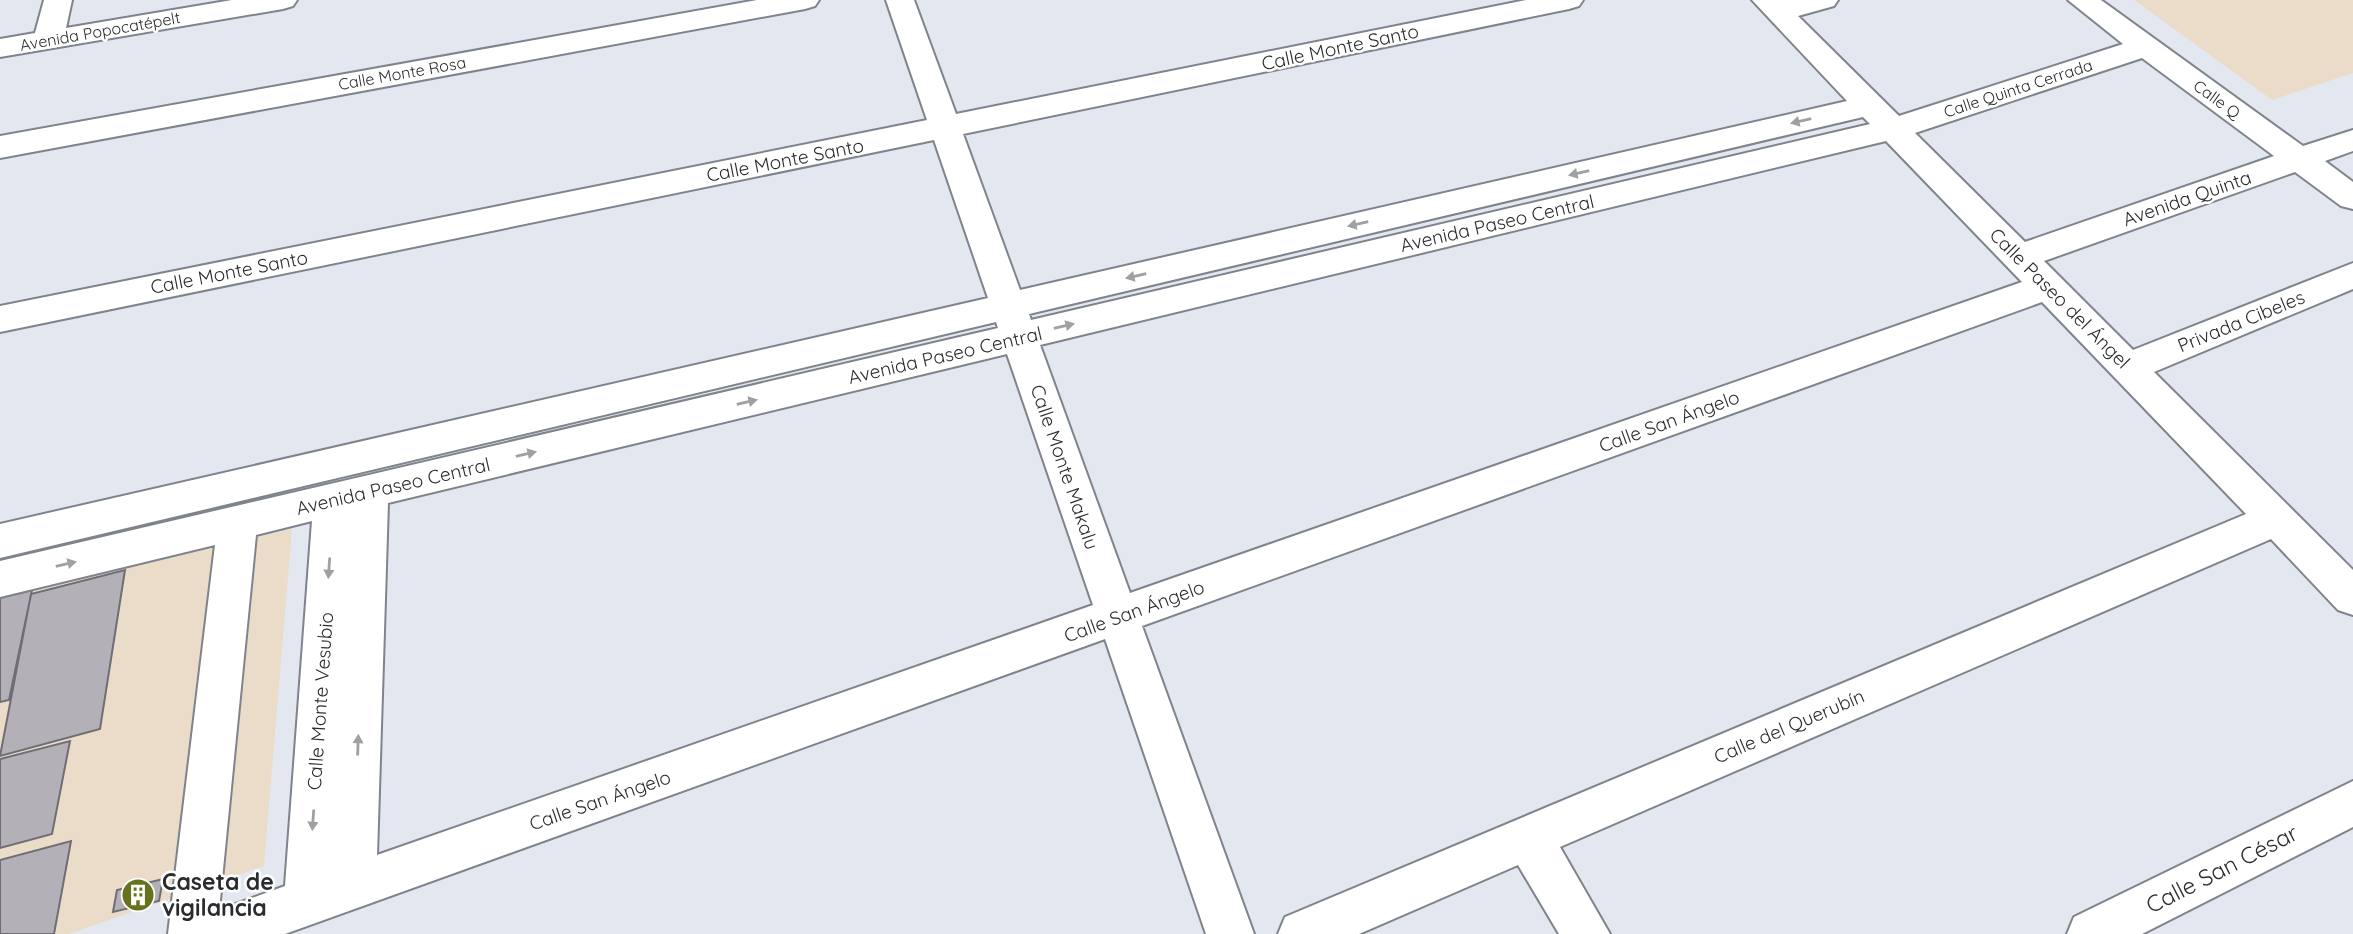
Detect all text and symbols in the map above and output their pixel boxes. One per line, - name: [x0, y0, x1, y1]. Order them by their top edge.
- street label: Avenida Popocatépelt: [18, 7, 182, 55]
- street label: Calle Monte Santo: [1259, 19, 1421, 75]
- street label: Calle Monte Rosa: [337, 52, 467, 94]
- street label: Calle Quinta Cerrada: [1941, 55, 2095, 121]
- street label: Calle Q: [2190, 75, 2245, 123]
- one-way arrow: [1790, 116, 1812, 127]
- street label: Calle Monte Santo: [704, 133, 866, 187]
- street label: Avenida Quinta: [2120, 165, 2254, 231]
- one-way arrow: [1568, 168, 1590, 179]
- street label: Avenida Paseo Central: [1398, 189, 1596, 257]
- one-way arrow: [1347, 219, 1369, 230]
- street label: Calle Paseo del Ángel: [1985, 223, 2135, 373]
- street label: Calle Monte Santo: [148, 245, 310, 299]
- one-way arrow: [1125, 271, 1147, 282]
- street label: Privada Cibeles: [2174, 285, 2308, 357]
- one-way arrow: [1053, 320, 1075, 331]
- street label: Avenida Paseo Central: [846, 321, 1044, 389]
- street label: Calle Monte Makalu: [1026, 381, 1104, 553]
- street label: Calle San Ángelo: [1595, 384, 1743, 458]
- one-way arrow: [736, 396, 758, 407]
- one-way arrow: [515, 448, 537, 459]
- street label: Avenida Paseo Central: [294, 452, 492, 520]
- one-way arrow: [323, 557, 334, 579]
- one-way arrow: [55, 558, 77, 569]
- street label: Calle San Ángelo: [1060, 574, 1208, 648]
- street label: Calle Monte Vesubio: [302, 611, 338, 791]
- street label: Calle del Querubín: [1710, 683, 1868, 769]
- one-way arrow: [353, 734, 364, 756]
- street label: Calle San Ángelo: [526, 765, 674, 835]
- one-way arrow: [307, 809, 318, 831]
- street label: Calle San César: [2141, 818, 2303, 919]
- place label: Caseta de vigilancia: [162, 867, 274, 922]
- building icon: Caseta de vigilancia: [119, 876, 157, 914]

